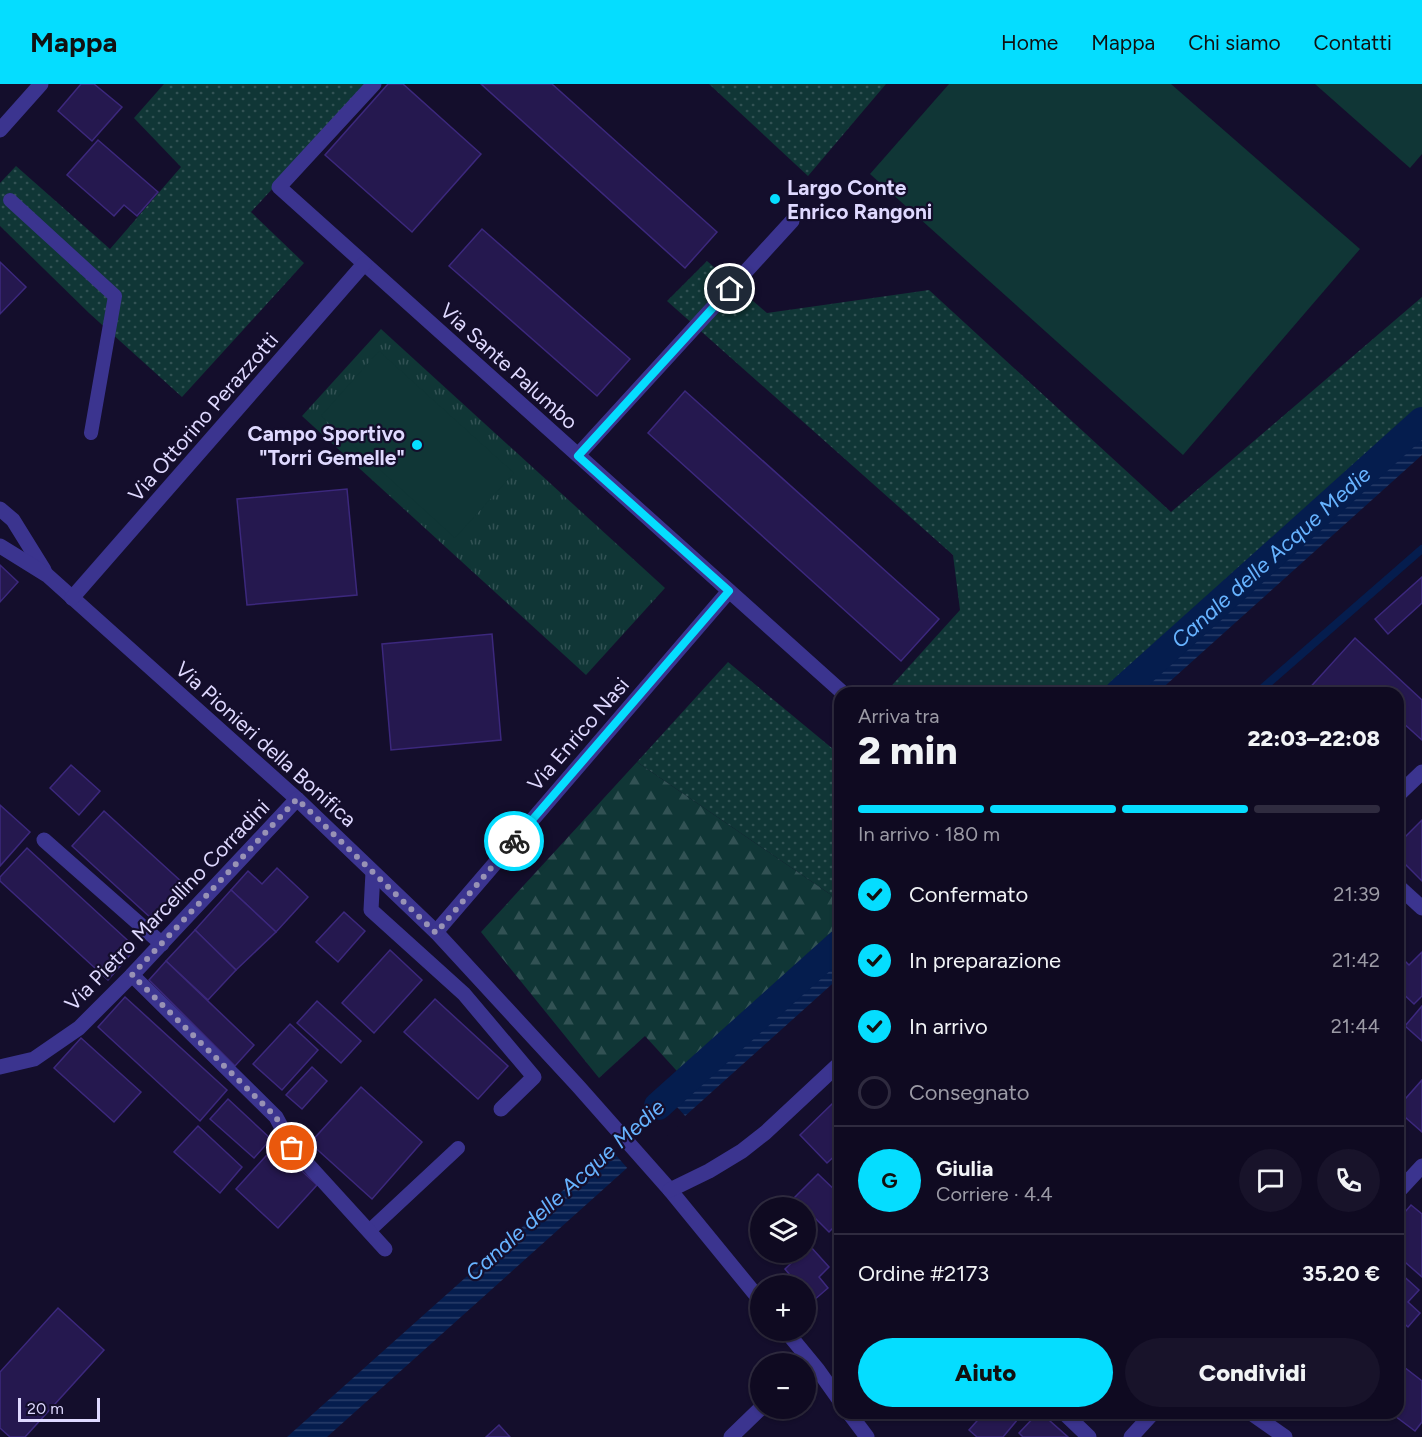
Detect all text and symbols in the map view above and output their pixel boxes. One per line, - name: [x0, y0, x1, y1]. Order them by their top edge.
- text: Mappa: [30, 25, 118, 59]
- text: Home: [1001, 30, 1058, 55]
- text: Mappa: [1091, 30, 1155, 55]
- text: Chi siamo: [1188, 30, 1281, 55]
- text: Contatti: [1314, 30, 1392, 55]
- place label: Largo Conte Enrico Rangoni: [787, 175, 932, 224]
- marker: Largo Conte Enrico Rangoni: [768, 192, 782, 206]
- pin: [704, 263, 755, 314]
- icon: home: [713, 272, 746, 305]
- street label: Via Sante Palumbo: [435, 298, 583, 434]
- street label: Via Ottorino Perazzotti: [123, 327, 283, 507]
- place label: Campo Sportivo "Torri Gemelle": [247, 421, 405, 470]
- marker: Campo Sportivo "Torri Gemelle": [410, 438, 424, 452]
- water label: Canale delle Acque Medie: [1165, 460, 1376, 653]
- street label: Via Pionieri della Bonifica: [170, 656, 362, 832]
- street label: Via Enrico Nasi: [522, 672, 634, 796]
- text: Arriva tra: [858, 704, 940, 728]
- text: 22:03–22:08: [1247, 725, 1380, 752]
- text: 2 min: [858, 727, 958, 774]
- street label: Via Pietro Marcellino Corradini: [59, 794, 275, 1016]
- courier: [484, 811, 544, 871]
- text: In arrivo · 180 m: [858, 822, 1000, 846]
- icon: bike: [498, 825, 531, 858]
- icon: check: [858, 878, 891, 911]
- text: Confermato: [909, 881, 1028, 908]
- text: 21:39: [1333, 882, 1380, 906]
- icon: check: [858, 944, 891, 977]
- text: In preparazione: [909, 947, 1061, 974]
- text: 21:42: [1332, 948, 1380, 972]
- icon: check: [858, 1010, 891, 1043]
- text: In arrivo: [909, 1013, 988, 1040]
- text: 21:44: [1331, 1014, 1380, 1038]
- text: Consegnato: [909, 1079, 1030, 1106]
- water label: Canale delle Acque Medie: [460, 1093, 670, 1287]
- pin: [266, 1122, 317, 1173]
- icon: bag: [275, 1131, 308, 1164]
- button: chat: [1239, 1149, 1302, 1212]
- button: phone: [1317, 1149, 1380, 1212]
- text: Giulia: [936, 1155, 994, 1182]
- text: G: [881, 1167, 898, 1194]
- text: Corriere · 4.4: [936, 1182, 1053, 1206]
- map controls: [750, 1197, 816, 1419]
- button: layers: [750, 1197, 816, 1263]
- text: Ordine #2173: [858, 1260, 989, 1287]
- text: 35.20 €: [1302, 1260, 1380, 1287]
- button: +: [750, 1275, 816, 1341]
- button: Aiuto: [858, 1338, 1113, 1407]
- button: Condividi: [1125, 1338, 1380, 1407]
- button: −: [750, 1353, 816, 1419]
- scale bar: [18, 1395, 100, 1422]
- text: 20 m: [27, 1399, 64, 1418]

